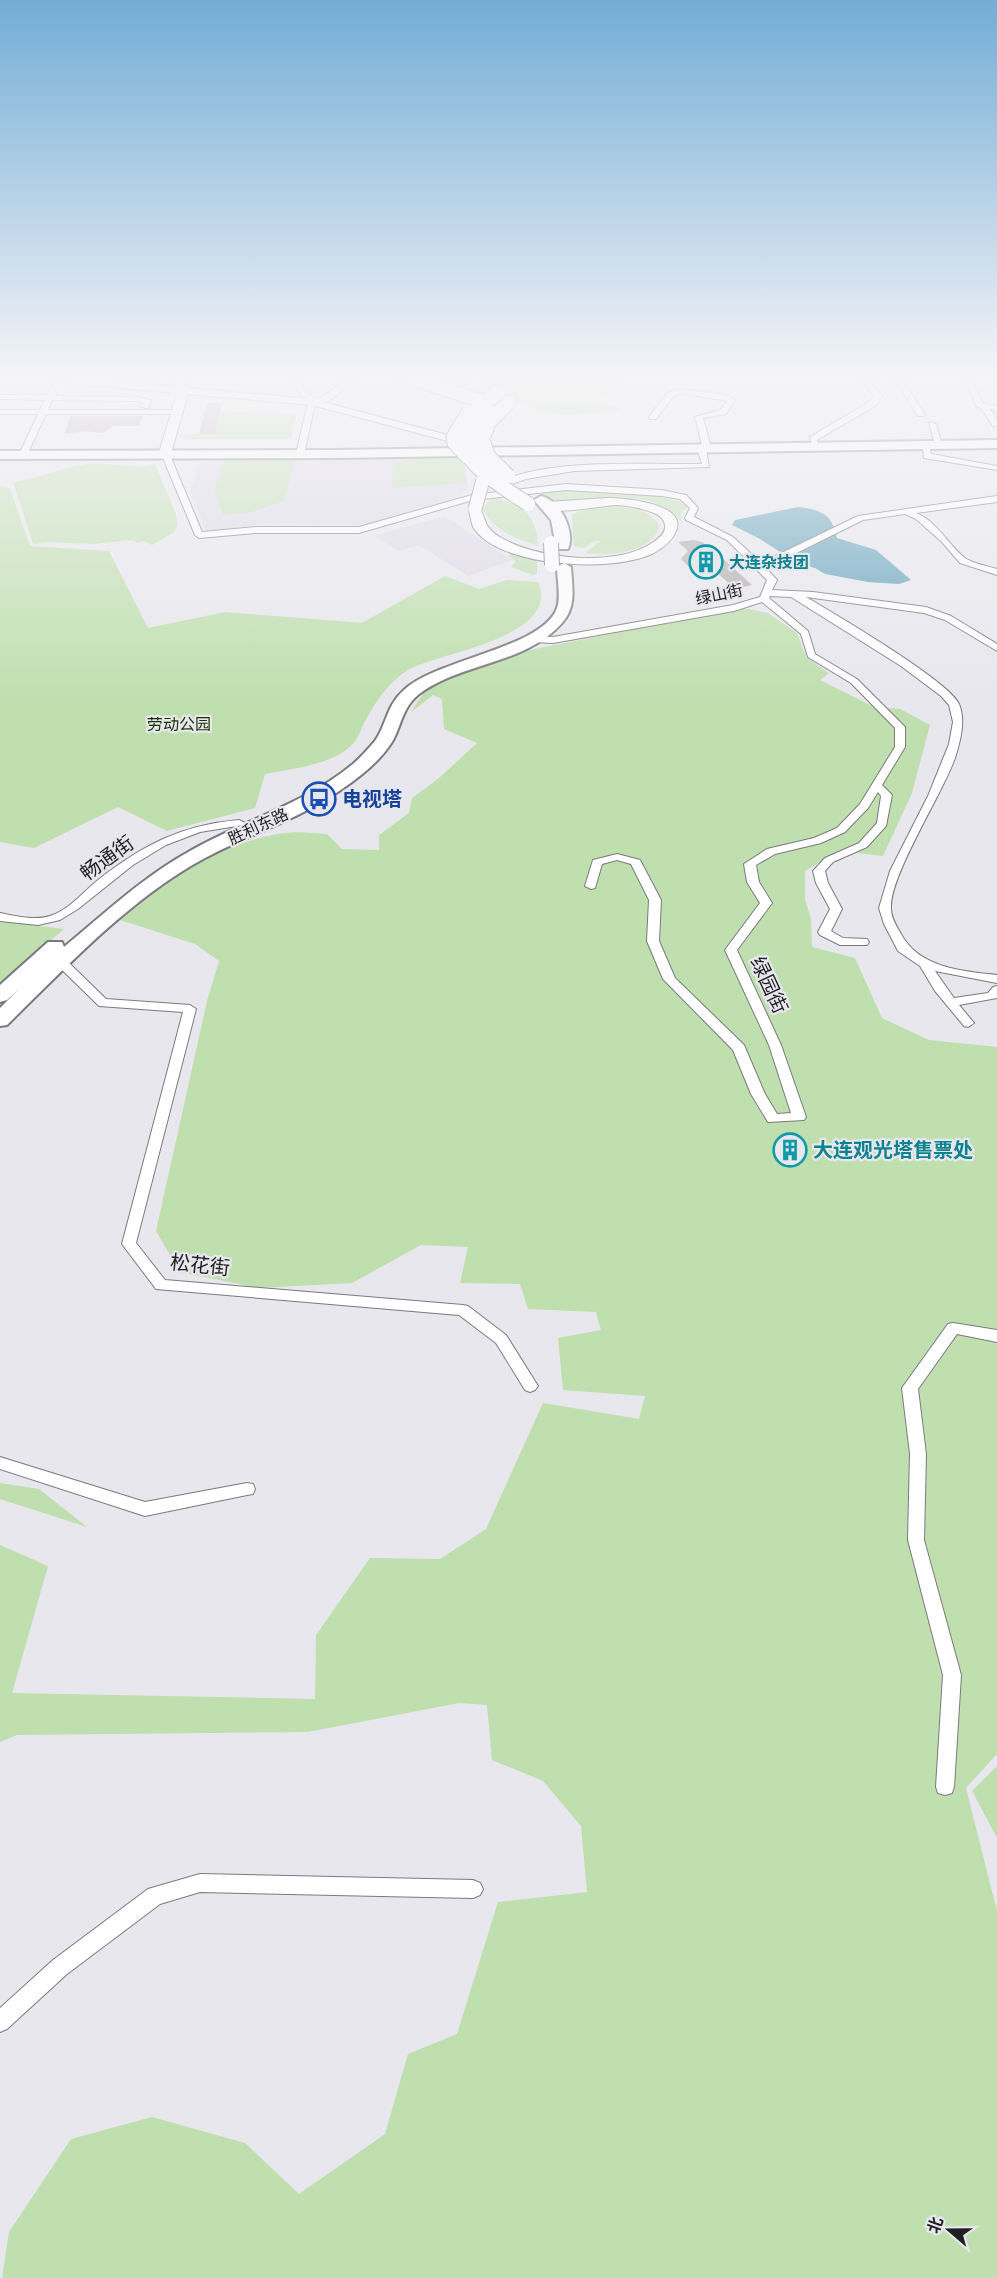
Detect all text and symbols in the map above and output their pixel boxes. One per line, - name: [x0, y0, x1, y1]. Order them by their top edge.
- building icon: 大连杂技团: [688, 544, 724, 580]
- place label: 大连杂技团: [729, 552, 809, 571]
- street label: 绿山街: [693, 579, 744, 608]
- park label: 劳动公园: [147, 714, 211, 733]
- bus stop icon: 电视塔: [301, 781, 337, 817]
- place label: 电视塔: [342, 786, 402, 810]
- street label: 胜利东路: [225, 803, 291, 848]
- street label: 畅通街: [75, 830, 138, 885]
- street label: 绿园街: [746, 952, 793, 1017]
- building icon: 大连观光塔售票处: [772, 1132, 808, 1168]
- place label: 大连观光塔售票处: [813, 1137, 973, 1161]
- street label: 松花街: [169, 1249, 231, 1279]
- north arrow: [919, 2200, 979, 2260]
- text: 北: [923, 2214, 946, 2235]

